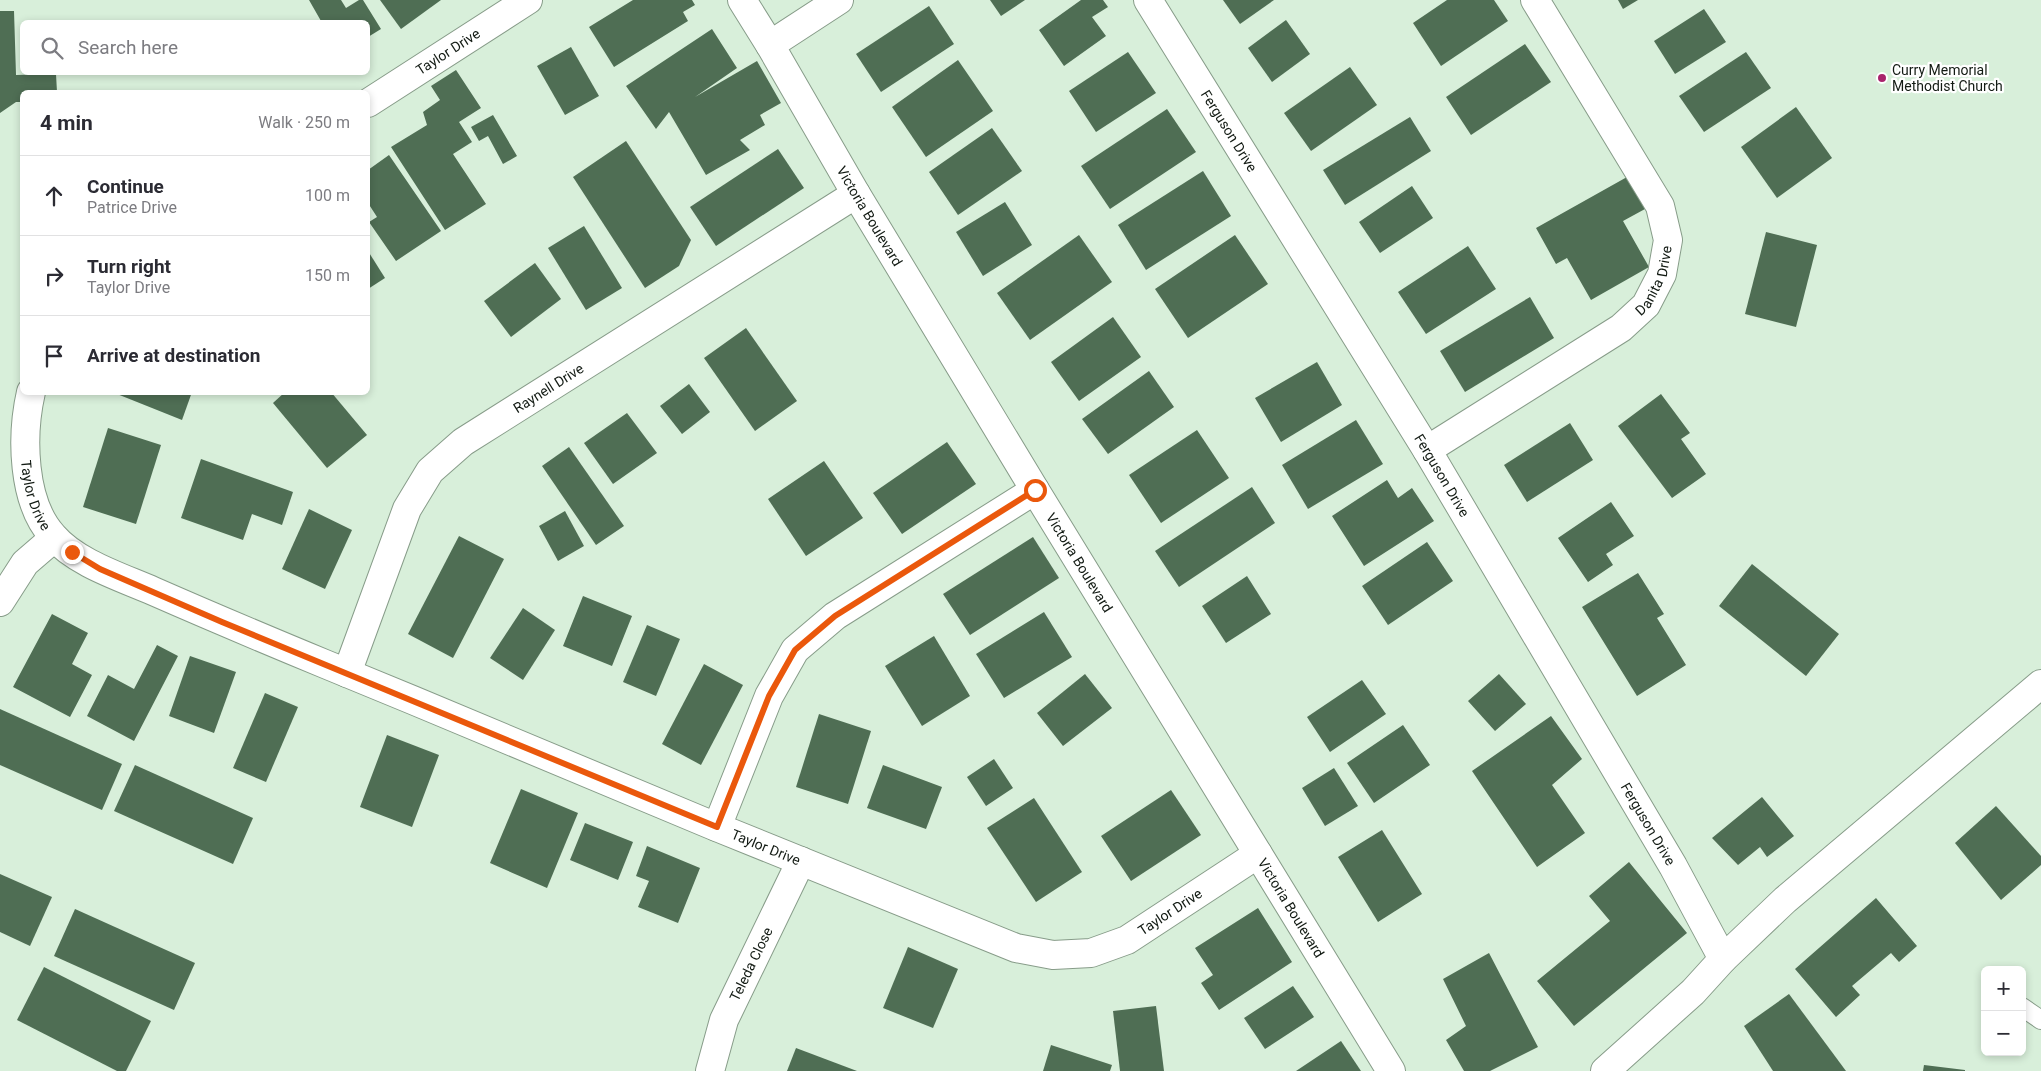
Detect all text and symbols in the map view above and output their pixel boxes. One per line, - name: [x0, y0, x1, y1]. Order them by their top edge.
- search box: [20, 20, 370, 75]
- street label: Taylor Drive: [413, 25, 483, 78]
- icon: search: [38, 34, 66, 62]
- text: Search here: [78, 36, 178, 59]
- place label: Curry Memorial Methodist Church: [1892, 62, 2003, 94]
- marker: Curry Memorial Methodist Church: [1876, 72, 1888, 84]
- street label: Ferguson Drive: [1198, 87, 1261, 175]
- text: 4 min: [40, 111, 93, 135]
- text: Walk · 250 m: [258, 113, 350, 132]
- street label: Victoria Boulevard: [834, 163, 906, 269]
- text: Continue: [87, 175, 164, 198]
- icon: ahead: [40, 182, 68, 210]
- text: 100 m: [305, 186, 350, 205]
- text: Patrice Drive: [87, 198, 177, 217]
- street label: Danita Drive: [1632, 245, 1675, 319]
- text: Turn right: [87, 255, 171, 278]
- icon: right: [40, 262, 68, 290]
- text: 150 m: [305, 266, 350, 285]
- text: Taylor Drive: [87, 278, 170, 297]
- icon: arrive: [40, 342, 68, 370]
- text: Arrive at destination: [87, 344, 260, 367]
- street label: Raynell Drive: [510, 360, 586, 416]
- street label: Ferguson Drive: [1411, 431, 1473, 520]
- street label: Taylor Drive: [18, 459, 54, 533]
- route start: [1024, 479, 1047, 502]
- street label: Victoria Boulevard: [1043, 510, 1116, 615]
- route end: [61, 541, 84, 564]
- street label: Ferguson Drive: [1618, 780, 1679, 868]
- street label: Taylor Drive: [729, 826, 803, 868]
- street label: Victoria Boulevard: [1255, 855, 1327, 960]
- street label: Taylor Drive: [1135, 885, 1205, 938]
- street label: Teleda Close: [726, 925, 776, 1004]
- map controls: [1981, 966, 2026, 1056]
- button: +: [1981, 966, 2026, 1011]
- button: −: [1981, 1011, 2026, 1056]

